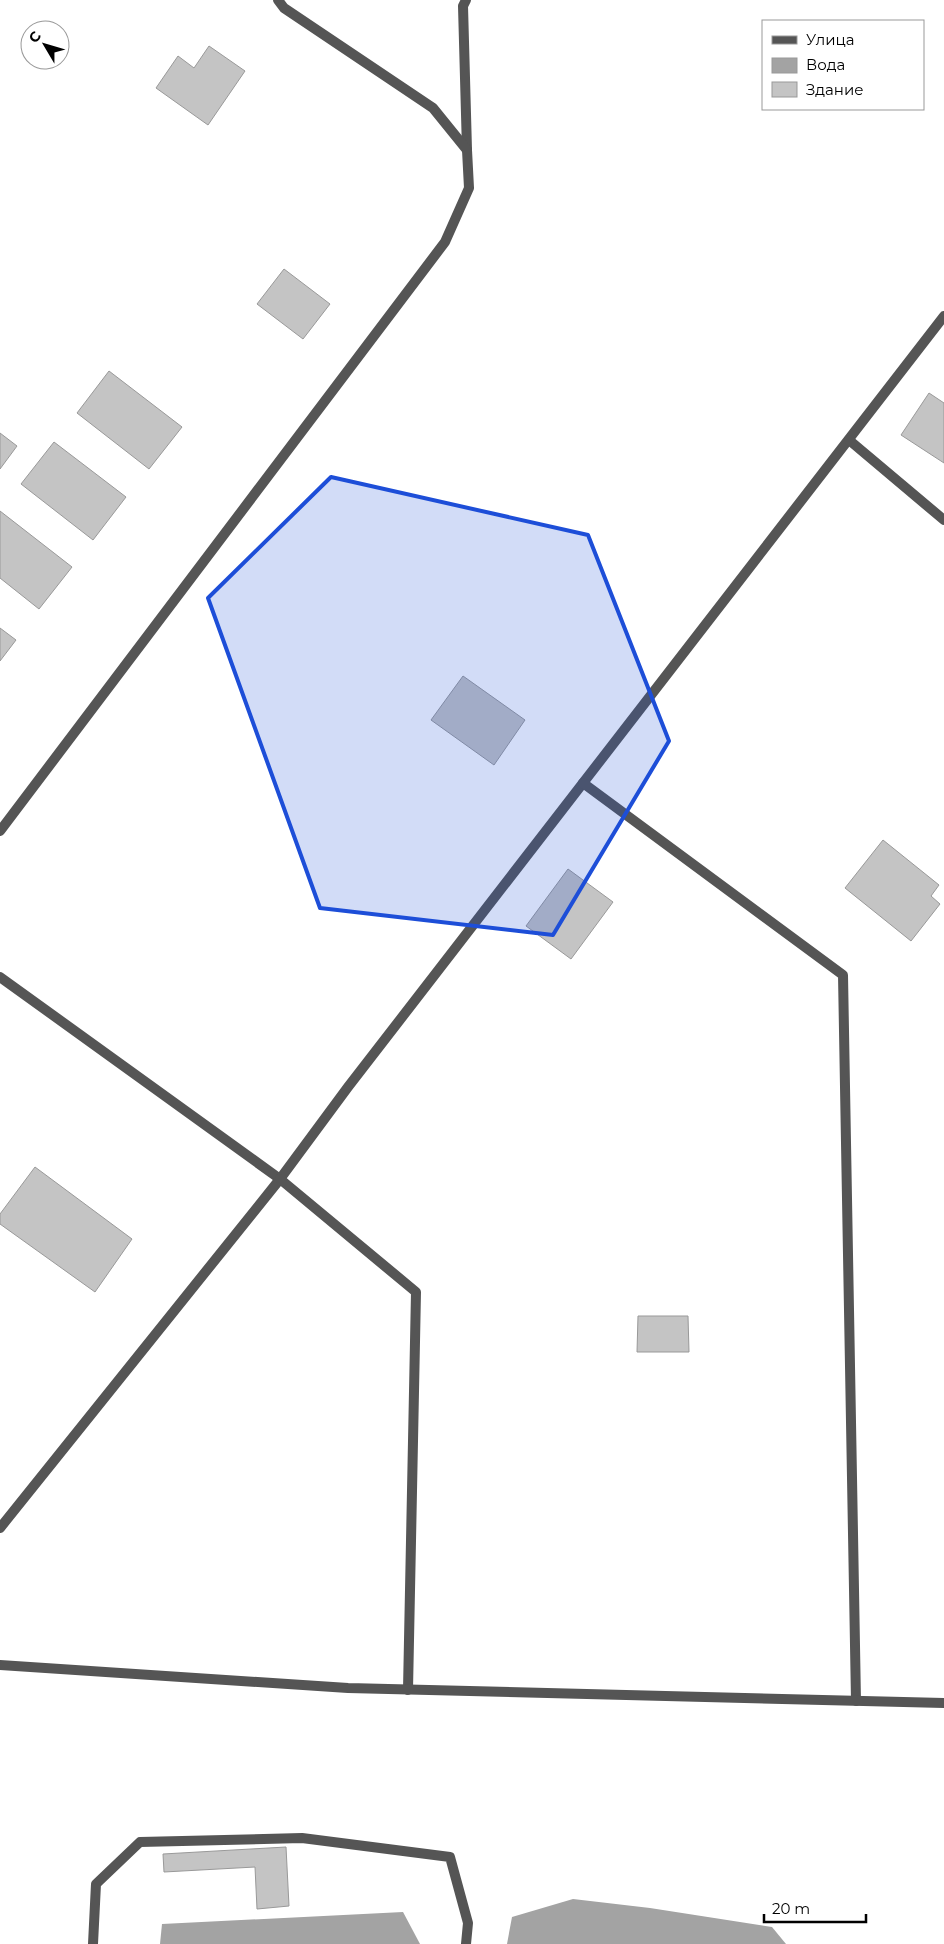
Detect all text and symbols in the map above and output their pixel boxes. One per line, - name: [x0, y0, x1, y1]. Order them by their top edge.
- north arrow: [20, 20, 70, 70]
- legend: [762, 20, 924, 110]
- text: С: [25, 27, 45, 47]
- text: Улица: [806, 30, 854, 49]
- text: Вода: [806, 55, 845, 74]
- text: Здание: [806, 80, 864, 99]
- scale bar: [764, 1892, 866, 1924]
- text: 20 m: [772, 1899, 810, 1918]

